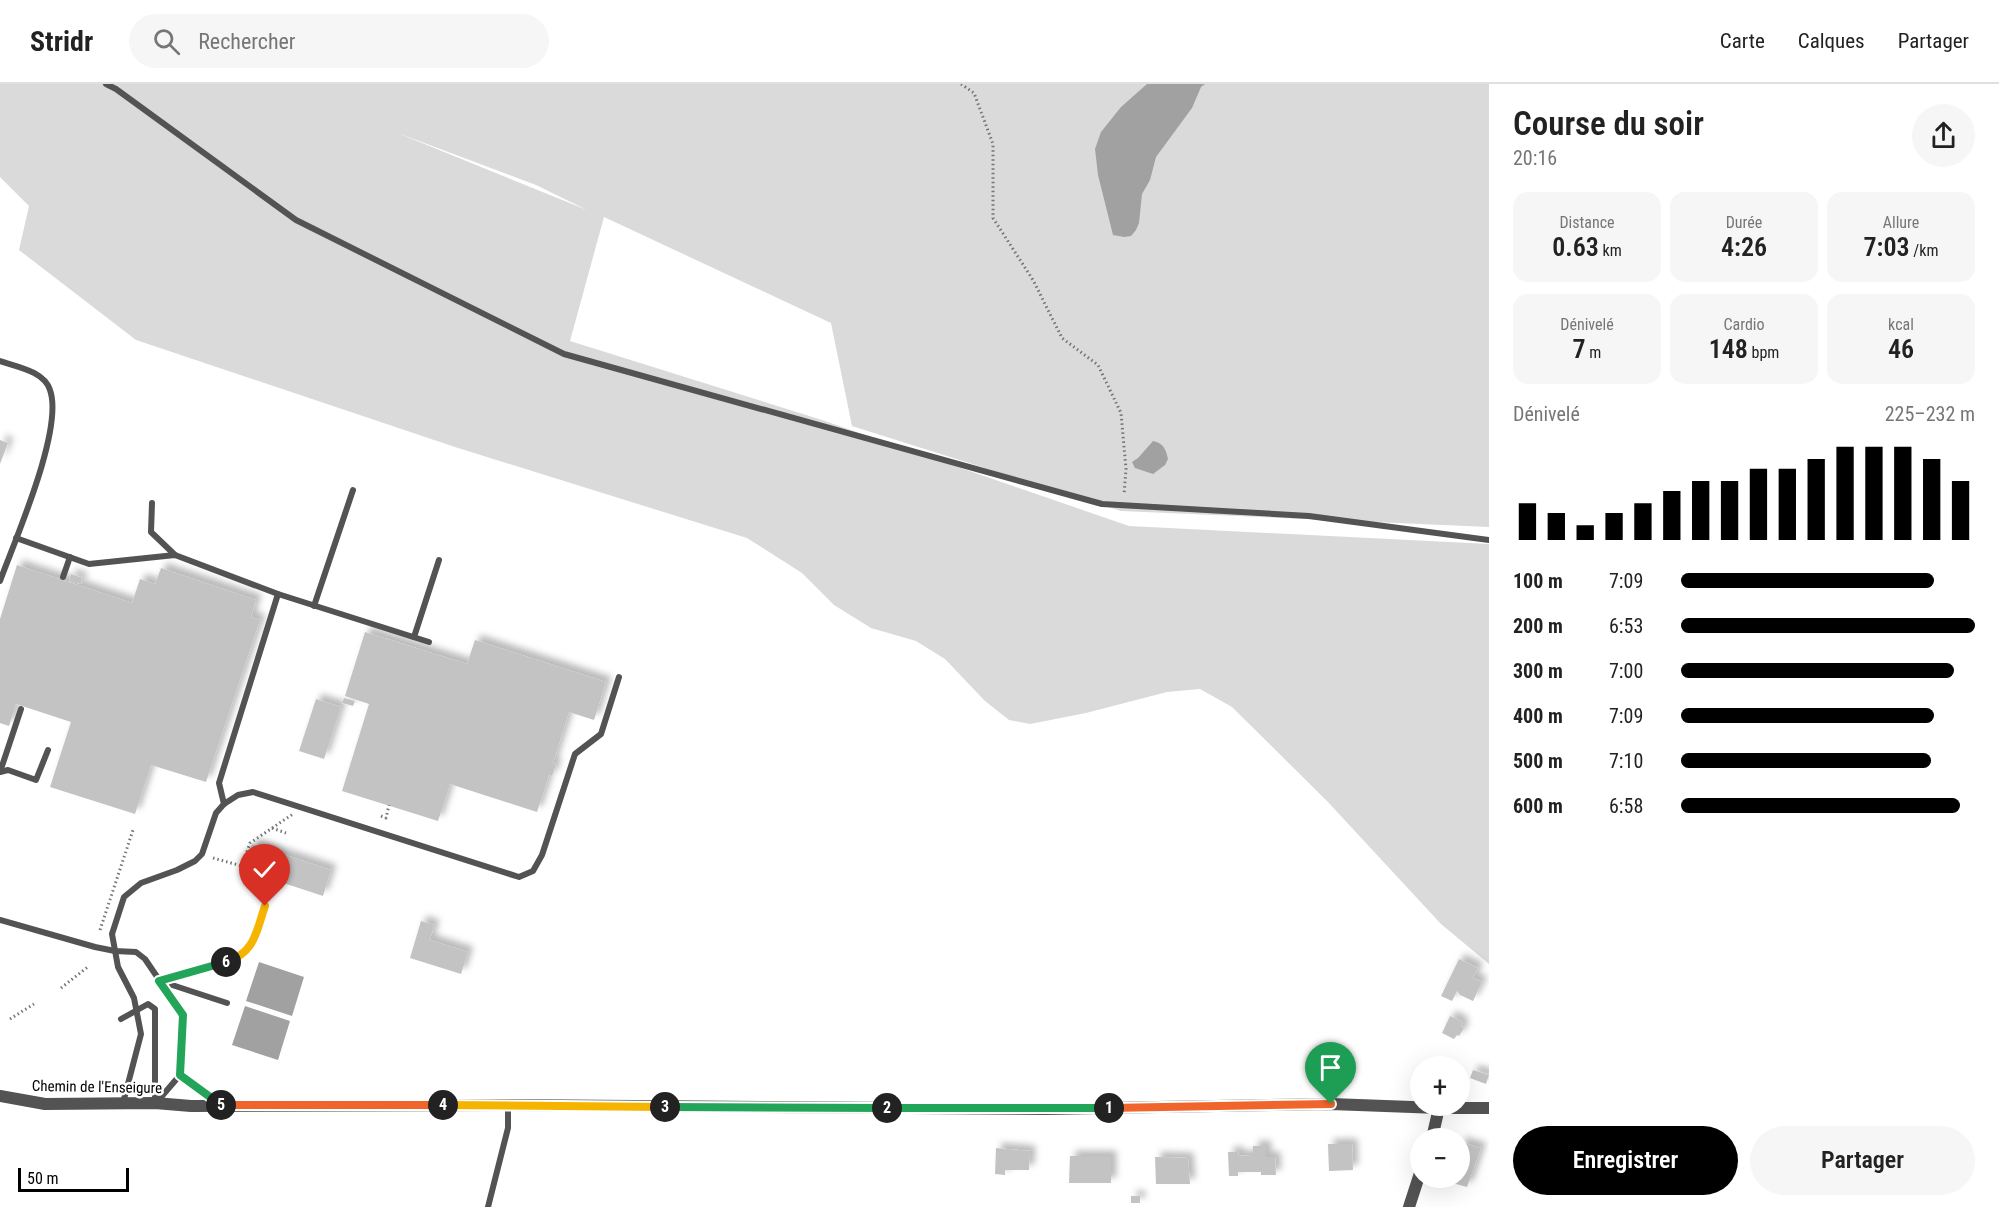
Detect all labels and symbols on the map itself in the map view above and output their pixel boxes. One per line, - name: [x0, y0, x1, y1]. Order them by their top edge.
- pin: [239, 844, 290, 906]
- pin: 6: [211, 947, 241, 977]
- pin: [1305, 1042, 1356, 1104]
- street label: Chemin de l'Enseigure: [32, 1077, 162, 1097]
- pin: 5: [206, 1090, 236, 1120]
- pin: 4: [428, 1090, 458, 1120]
- pin: 3: [650, 1092, 680, 1122]
- pin: 2: [872, 1093, 902, 1123]
- pin: 1: [1094, 1093, 1124, 1123]
- scale bar: [18, 1165, 129, 1192]

